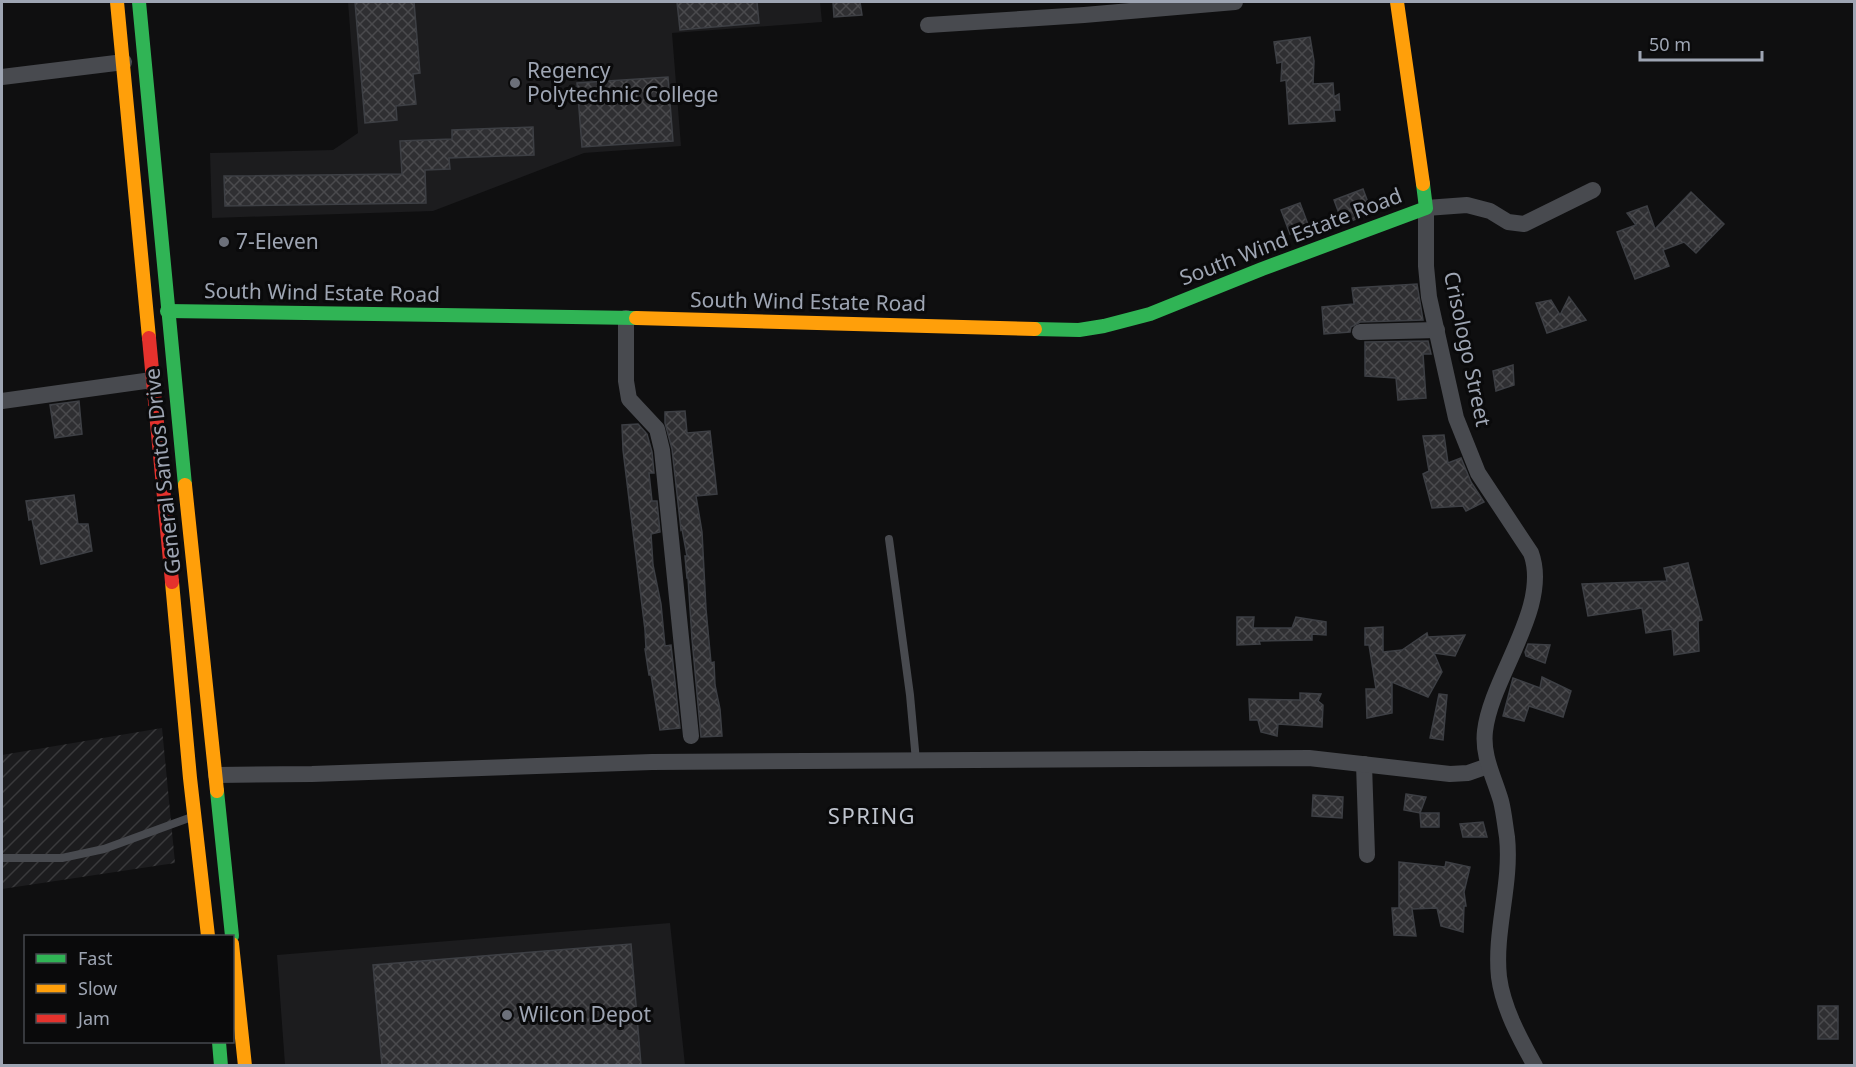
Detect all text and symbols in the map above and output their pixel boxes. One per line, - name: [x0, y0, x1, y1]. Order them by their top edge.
- scale bar: [1640, 24, 1762, 62]
- text: 50 m: [1649, 32, 1691, 56]
- place label: Regency Polytechnic College: [527, 56, 718, 108]
- marker: Regency Polytechnic College: [508, 76, 522, 90]
- street label: South Wind Estate Road: [1175, 181, 1406, 291]
- place label: 7-Eleven: [236, 227, 319, 255]
- marker: 7-Eleven: [217, 235, 231, 249]
- street label: Crisologo Street: [1438, 269, 1498, 429]
- street label: South Wind Estate Road: [204, 276, 440, 308]
- street label: South Wind Estate Road: [690, 285, 926, 317]
- street label: General Santos Drive: [137, 367, 187, 575]
- district label: SPRING: [828, 800, 916, 830]
- legend: [24, 935, 234, 1043]
- text: Fast: [78, 946, 113, 970]
- text: Slow: [78, 976, 117, 1000]
- place label: Wilcon Depot: [519, 1000, 651, 1028]
- text: Jam: [76, 1006, 110, 1030]
- marker: Wilcon Depot: [500, 1008, 514, 1022]

